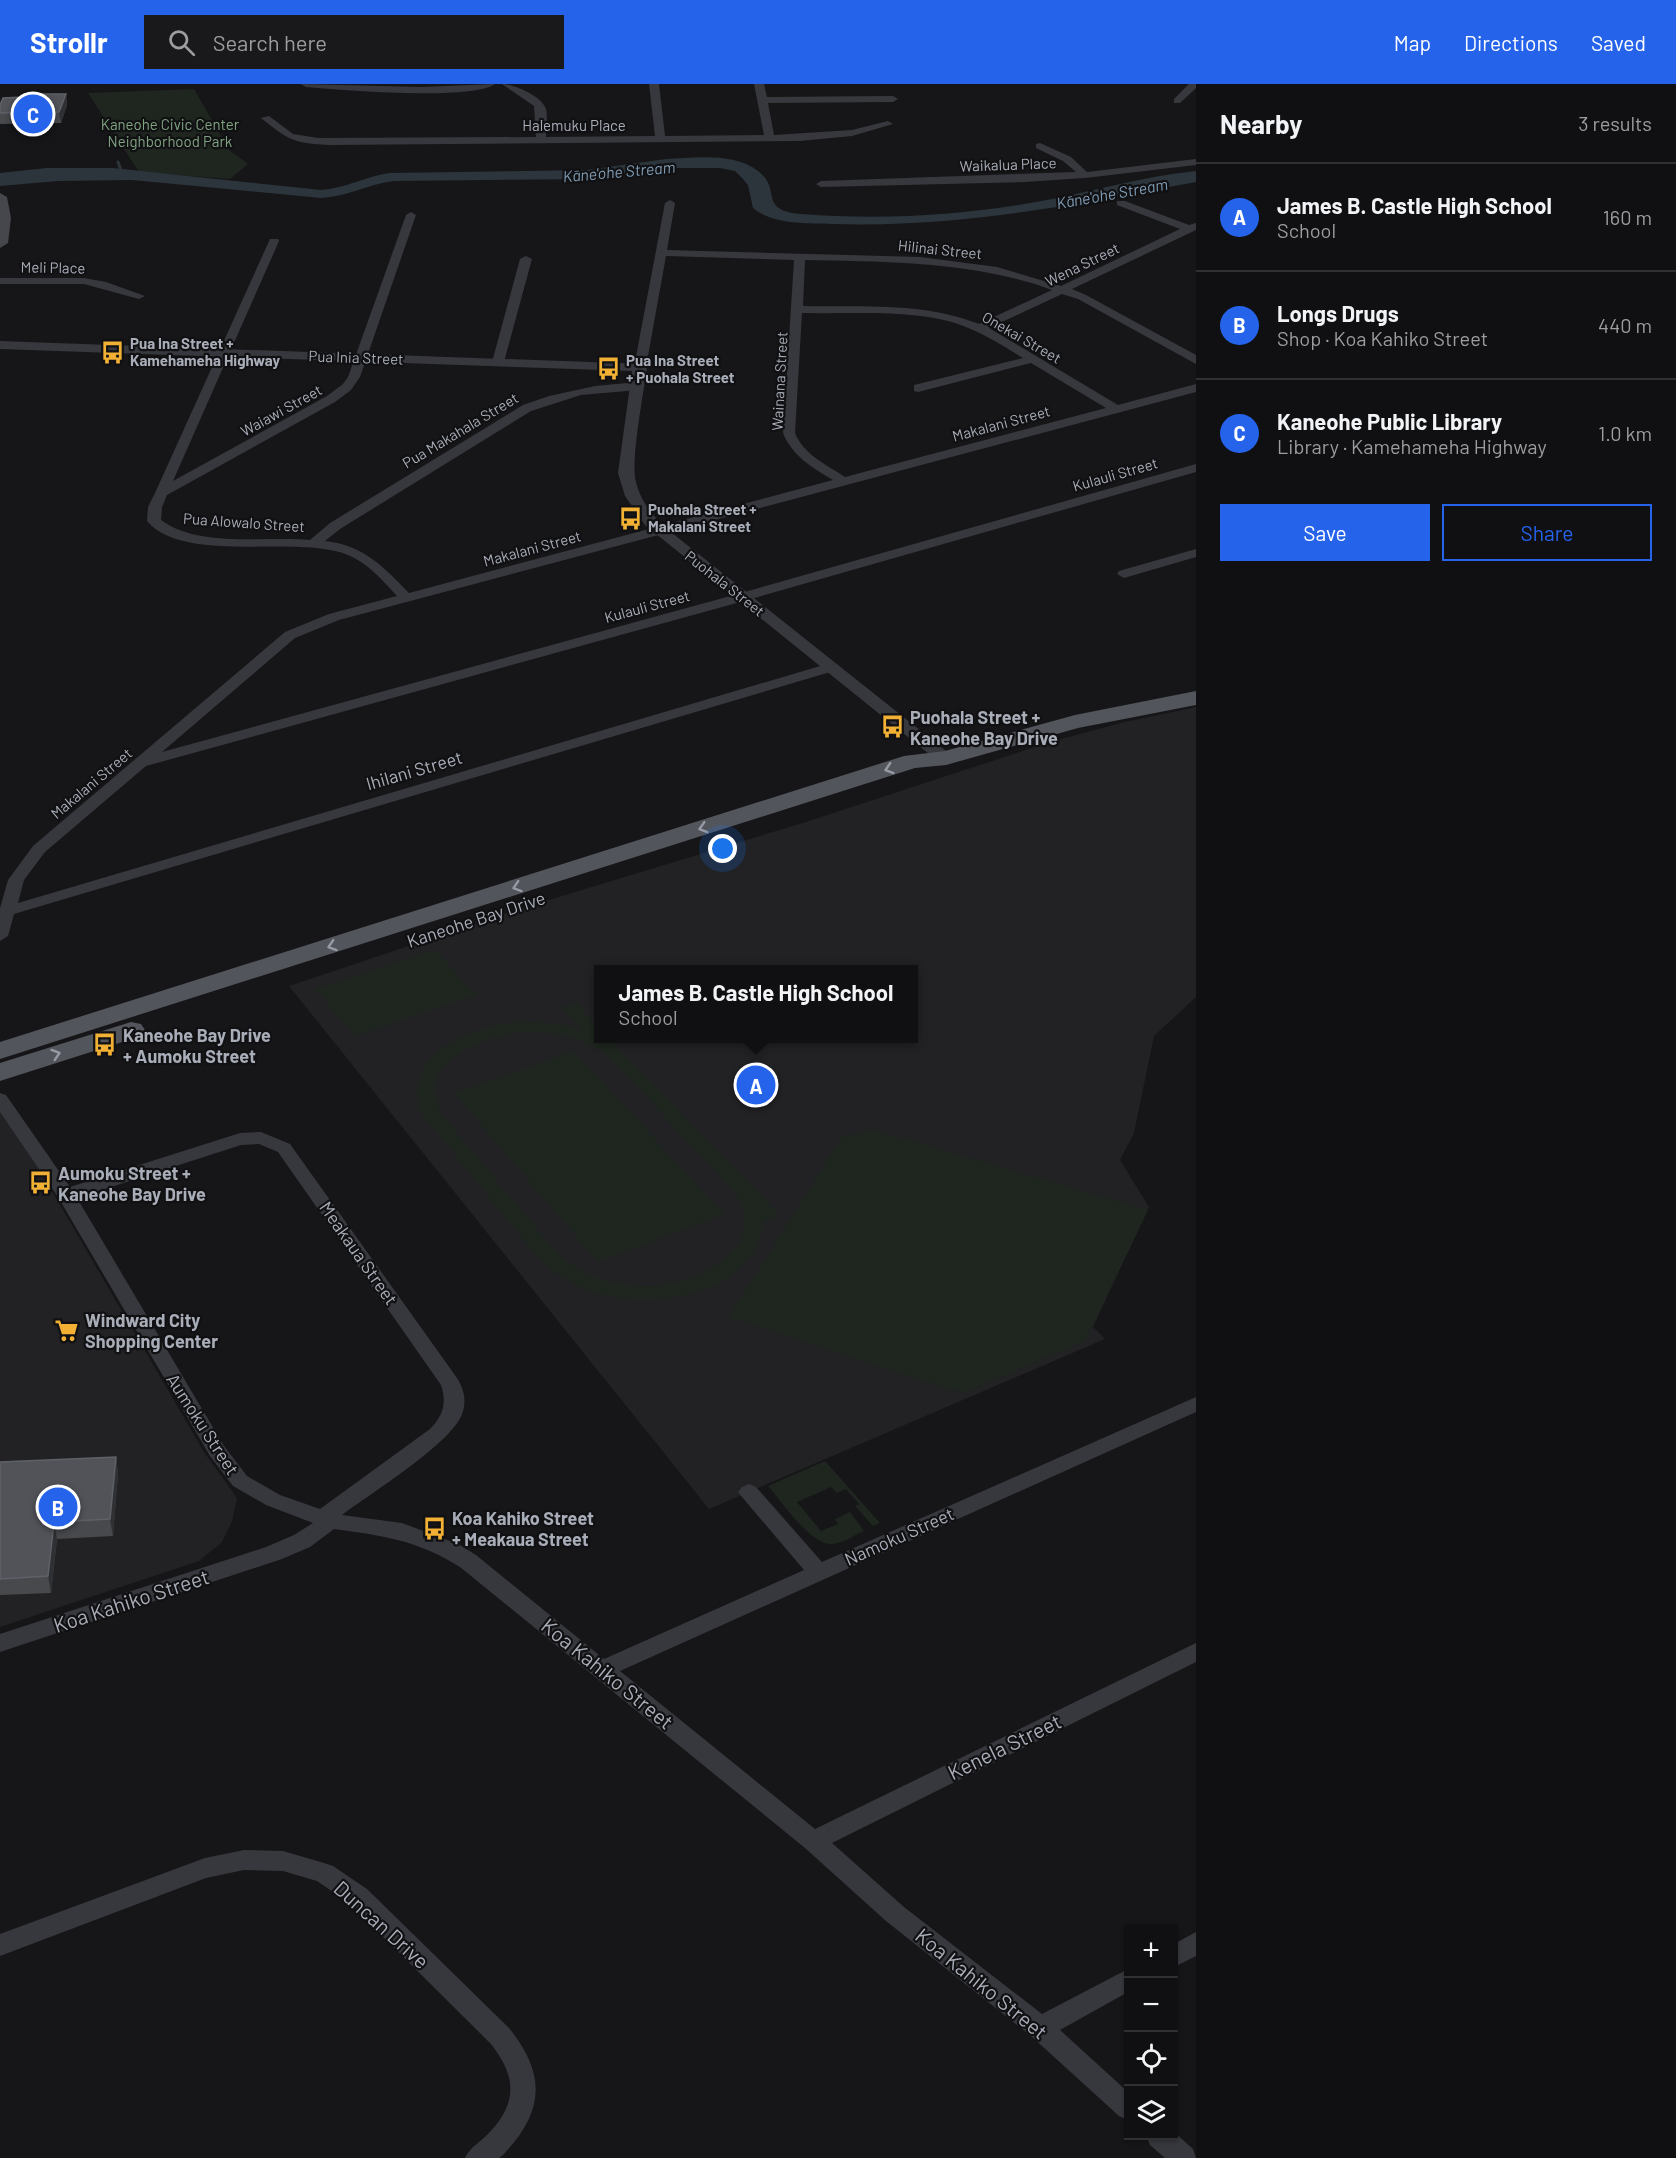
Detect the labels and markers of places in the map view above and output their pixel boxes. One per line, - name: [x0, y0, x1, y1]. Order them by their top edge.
- pin: C: [14, 92, 52, 136]
- place label: Pua Ina Street + Kamehameha Highway: [130, 334, 280, 369]
- bus stop icon: Pua Ina Street + Kamehameha Highway: [99, 339, 125, 365]
- place label: Pua Ina Street + Puohala Street: [626, 351, 735, 386]
- bus stop icon: Pua Ina Street + Puohala Street: [595, 356, 621, 382]
- place label: Puohala Street + Makalani Street: [648, 500, 757, 535]
- bus stop icon: Puohala Street + Makalani Street: [617, 505, 643, 531]
- place label: Puohala Street + Kaneohe Bay Drive: [910, 706, 1058, 749]
- bus stop icon: Puohala Street + Kaneohe Bay Drive: [879, 714, 905, 740]
- place label: Kaneohe Bay Drive + Aumoku Street: [123, 1024, 271, 1067]
- bus stop icon: Kaneohe Bay Drive + Aumoku Street: [92, 1032, 118, 1058]
- pin: A: [736, 1062, 776, 1108]
- place label: Aumoku Street + Kaneohe Bay Drive: [58, 1162, 206, 1205]
- bus stop icon: Aumoku Street + Kaneohe Bay Drive: [27, 1170, 53, 1196]
- place label: Windward City Shopping Center: [85, 1309, 218, 1352]
- supermarket icon: Windward City Shopping Center: [54, 1317, 80, 1343]
- pin: B: [38, 1484, 78, 1530]
- place label: Koa Kahiko Street + Meakaua Street: [452, 1507, 594, 1550]
- bus stop icon: Koa Kahiko Street + Meakaua Street: [421, 1515, 447, 1541]

